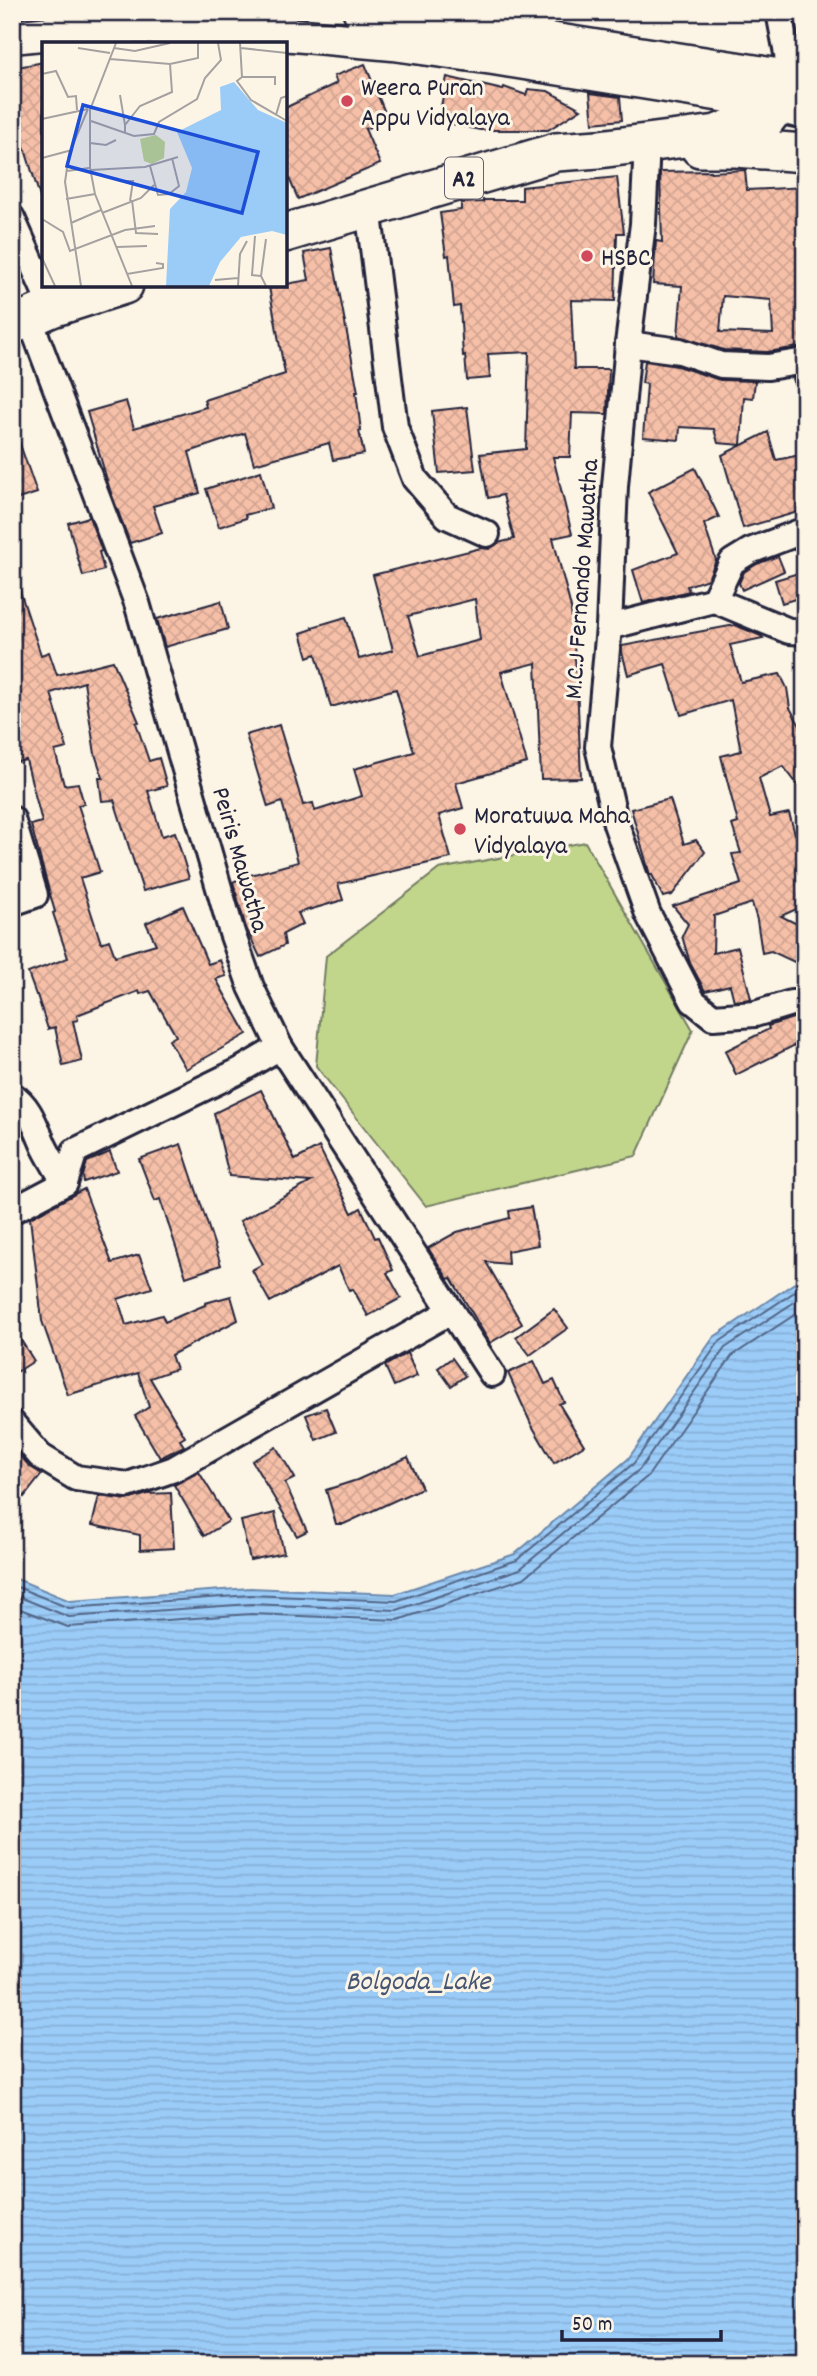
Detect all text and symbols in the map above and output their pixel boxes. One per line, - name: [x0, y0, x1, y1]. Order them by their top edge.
- inset map: [42, 42, 287, 287]
- place label: Weera Puran Appu Vidyalaya: [361, 71, 510, 138]
- marker: Weera Puran Appu Vidyalaya: [339, 93, 355, 109]
- road number: A2: [445, 158, 483, 198]
- place label: HSBC: [601, 241, 651, 278]
- marker: HSBC: [579, 248, 595, 264]
- street label: M.C.J Fernando Mawatha: [557, 457, 610, 701]
- street label: Peiris Mawatha: [200, 783, 277, 938]
- place label: Moratuwa Maha Vidyalaya: [474, 799, 631, 866]
- marker: Moratuwa Maha Vidyalaya: [452, 821, 468, 837]
- water label: Bolgoda_Lake: [346, 1964, 492, 2004]
- scale bar: [562, 2299, 721, 2343]
- text: 50 m: [572, 2311, 612, 2341]

